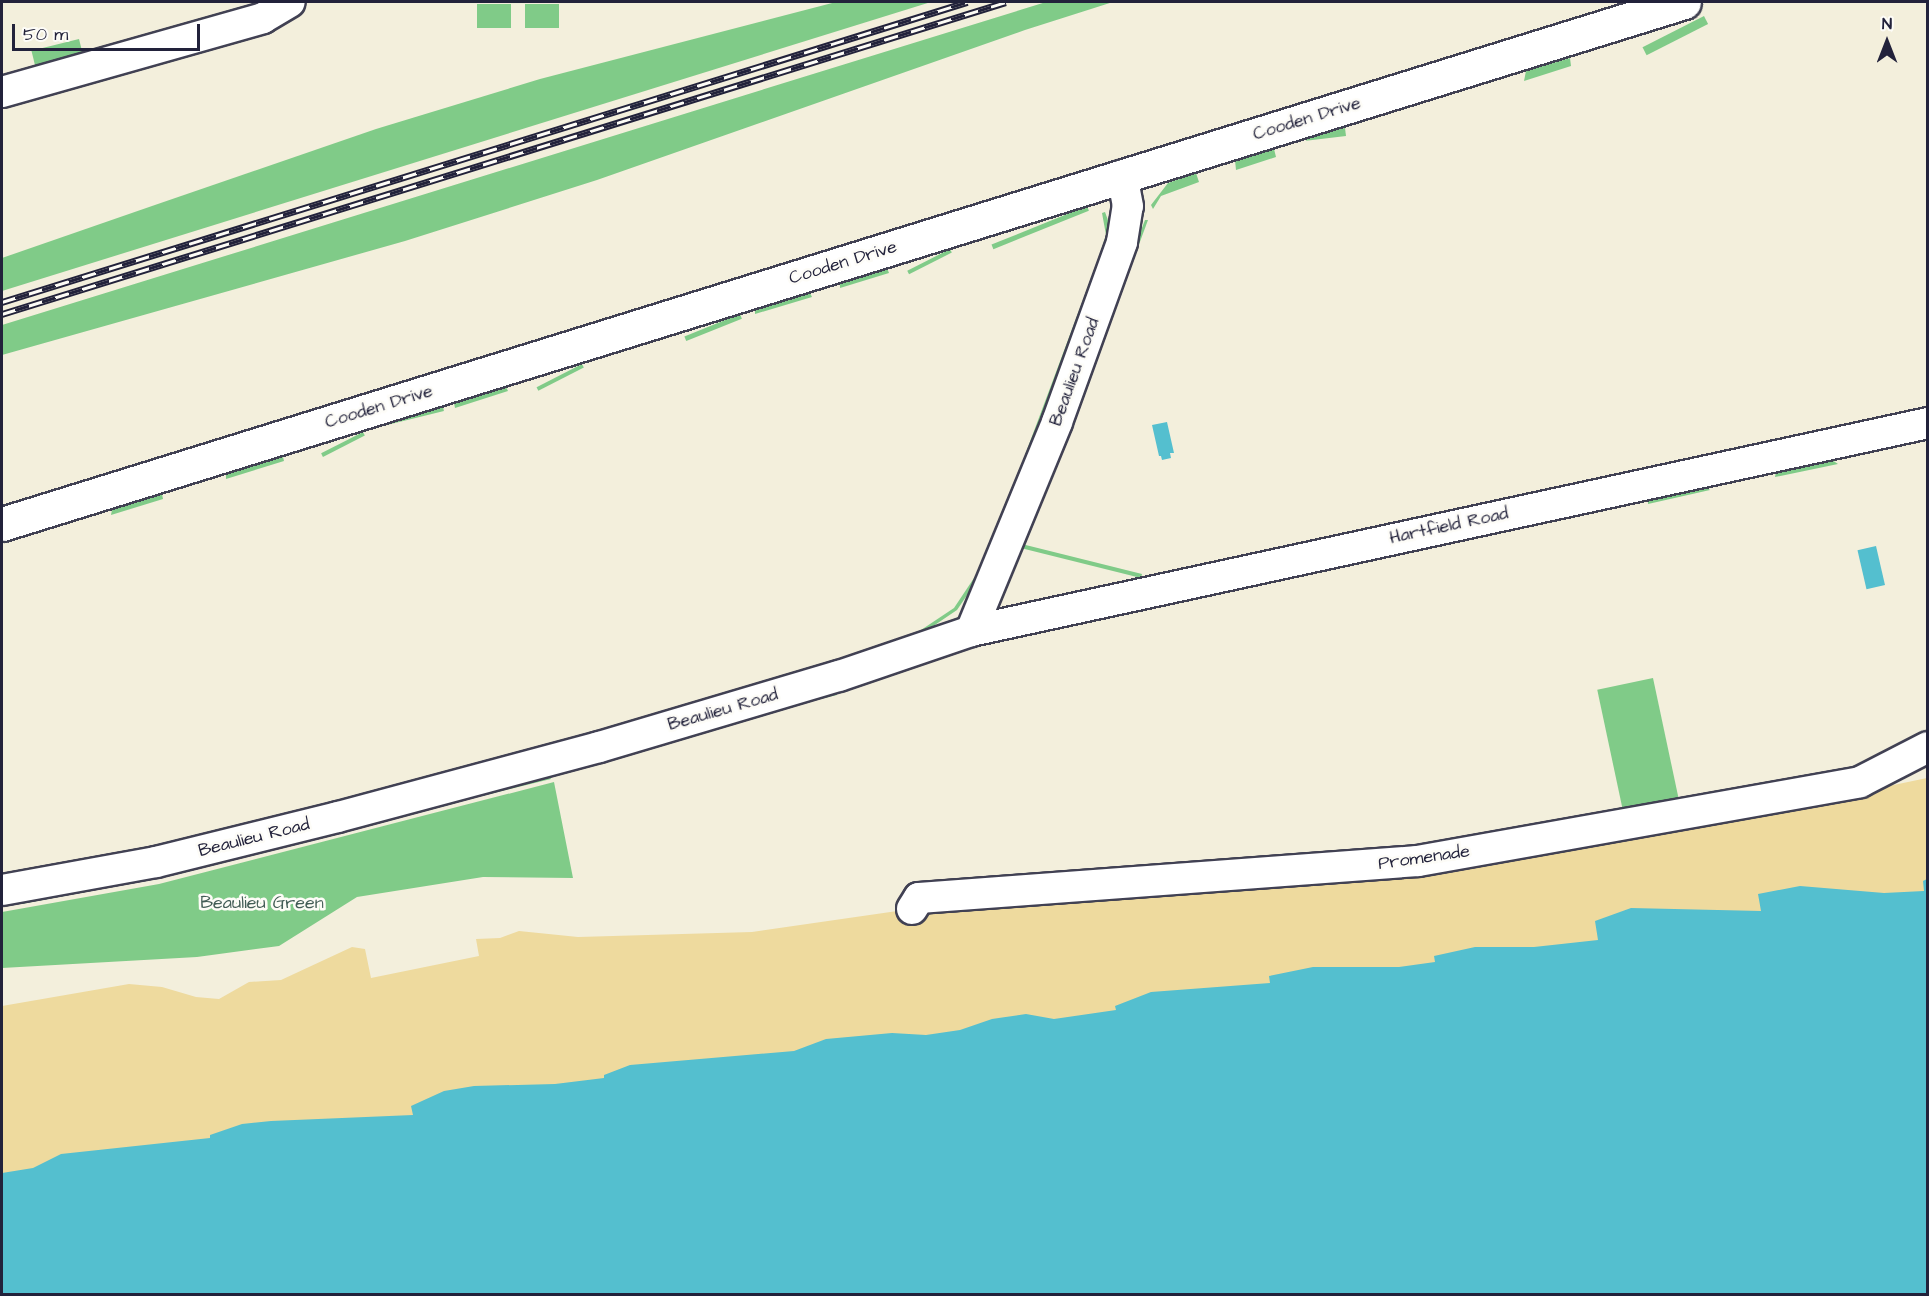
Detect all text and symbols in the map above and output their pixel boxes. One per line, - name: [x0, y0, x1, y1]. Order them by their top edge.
- scale bar: [15, 12, 202, 50]
- north arrow: [1857, 12, 1917, 72]
- text: N: [1882, 13, 1892, 35]
- text: 50 m: [23, 22, 68, 47]
- street label: Cooden Drive: [1250, 92, 1364, 146]
- street label: Cooden Drive: [786, 236, 900, 290]
- street label: Beaulieu Road: [1045, 315, 1105, 429]
- street label: Cooden Drive: [322, 380, 436, 434]
- street label: Hartfield Road: [1388, 503, 1510, 549]
- street label: Beaulieu Road: [665, 684, 781, 736]
- street label: Beaulieu Road: [196, 814, 312, 862]
- street label: Promenade: [1377, 841, 1471, 875]
- park label: Beaulieu Green: [200, 892, 324, 914]

